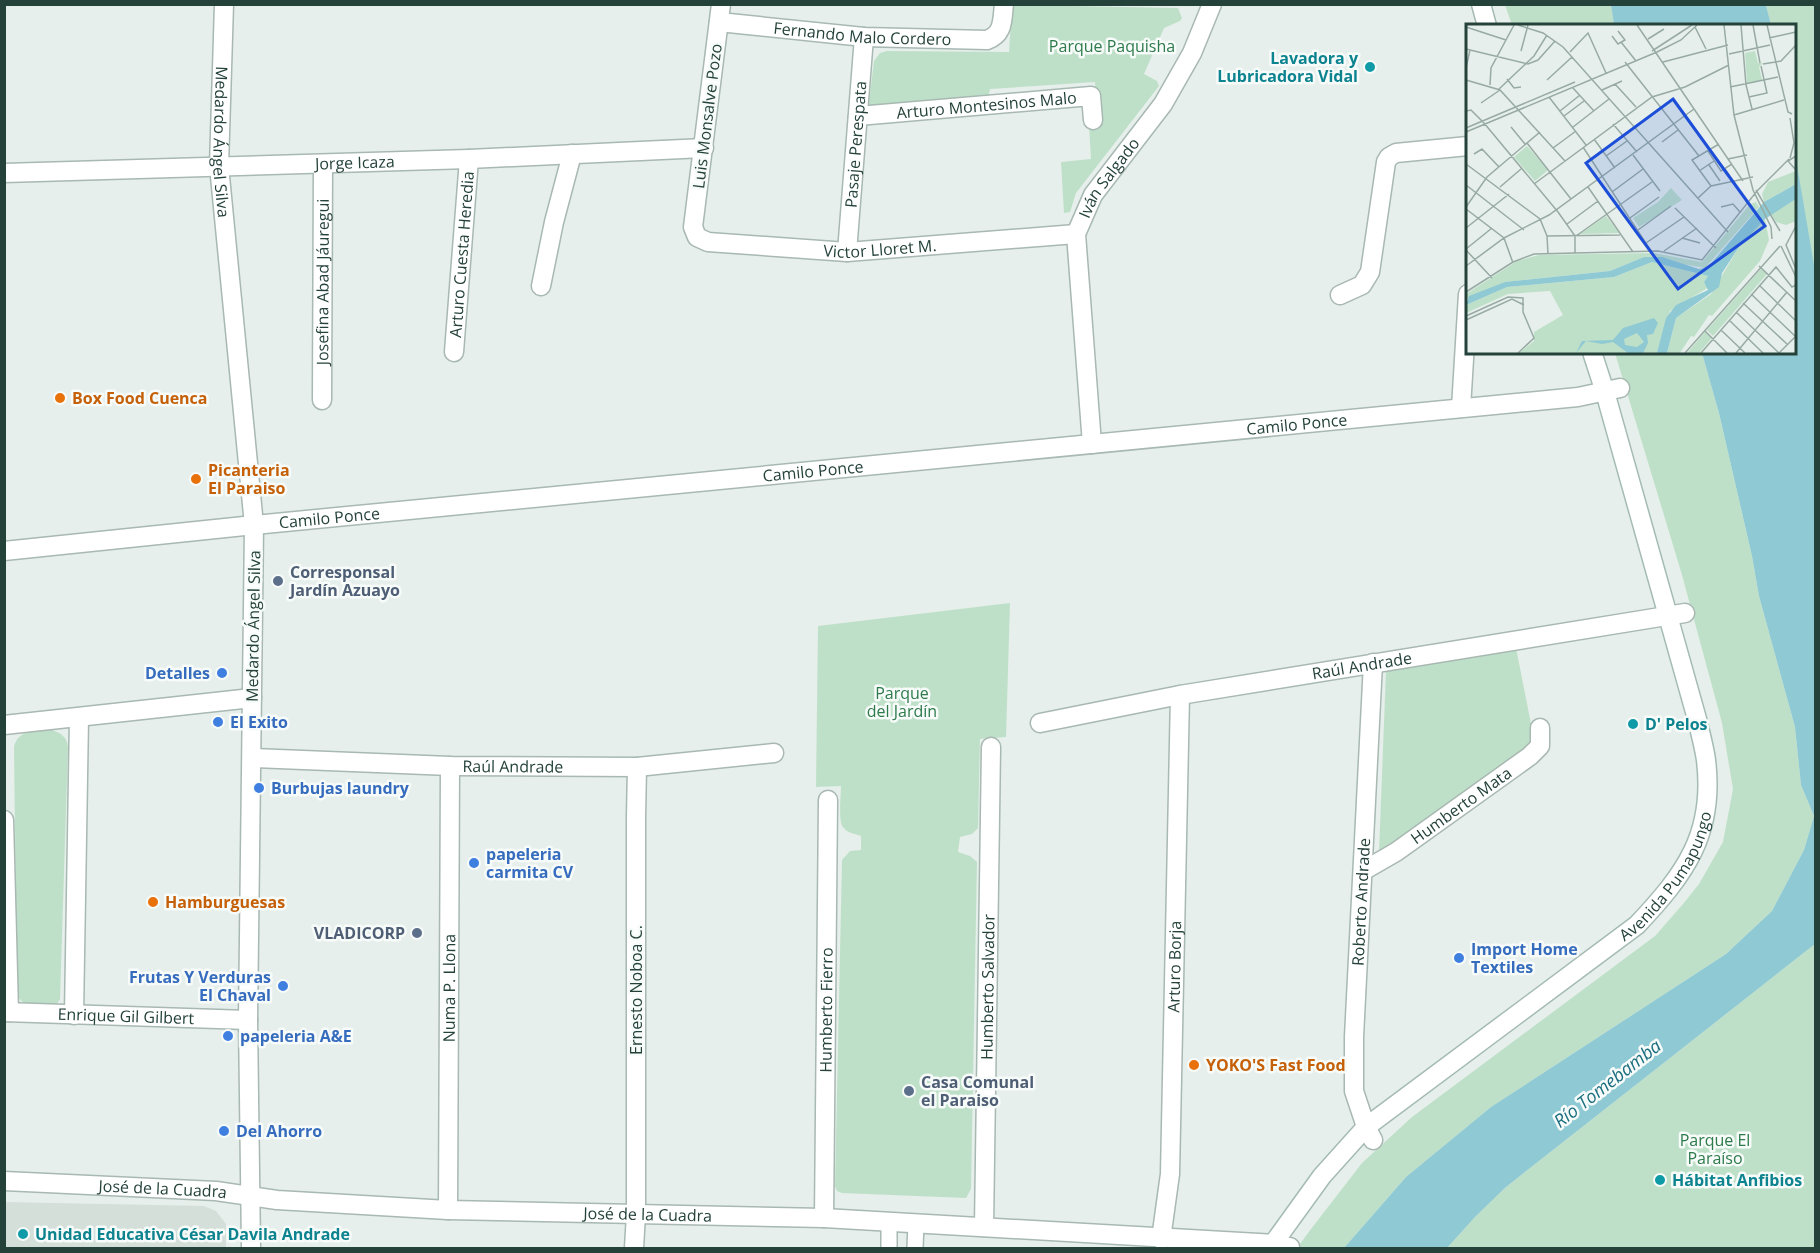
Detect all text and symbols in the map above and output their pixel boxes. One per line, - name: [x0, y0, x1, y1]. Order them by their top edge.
- street label: Fernando Malo Cordero: [772, 17, 952, 50]
- inset map: [1466, 24, 1796, 354]
- park label: Parque Paquisha: [1049, 35, 1175, 57]
- street label: Luis Monsalve Pozo: [687, 42, 727, 190]
- place label: Lavadora y Lubricadora Vidal: [1217, 47, 1359, 87]
- marker: Lavadora y Lubricadora Vidal: [1363, 60, 1377, 74]
- street label: Medardo Ángel Silva: [208, 66, 235, 219]
- street label: Pasaje Perespata: [840, 80, 871, 209]
- street label: Arturo Montesinos Malo: [895, 86, 1078, 124]
- street label: Iván Salgado: [1073, 133, 1144, 222]
- street label: Jorge Icaza: [313, 150, 395, 175]
- street label: Arturo Cuesta Heredia: [444, 170, 479, 338]
- street label: Josefina Abad Jáuregui: [311, 199, 334, 367]
- street label: Victor Lloret M.: [823, 234, 937, 263]
- place label: Box Food Cuenca: [72, 387, 208, 409]
- marker: Box Food Cuenca: [53, 391, 67, 405]
- street label: Camilo Ponce: [1245, 408, 1348, 440]
- street label: Camilo Ponce: [762, 455, 865, 487]
- place label: Picanteria El Paraiso: [208, 459, 290, 499]
- marker: Picanteria El Paraiso: [189, 472, 203, 486]
- street label: Camilo Ponce: [278, 502, 381, 534]
- street label: Medardo Ángel Silva: [241, 550, 265, 702]
- place label: Corresponsal Jardín Azuayo: [288, 561, 400, 601]
- marker: Corresponsal Jardín Azuayo: [271, 574, 285, 588]
- street label: Raúl Andrade: [1310, 647, 1413, 684]
- place label: Detalles: [145, 662, 210, 684]
- marker: Detalles: [215, 666, 229, 680]
- park label: Parque del Jardín: [867, 682, 937, 722]
- place label: El Exito: [230, 711, 288, 733]
- place label: D' Pelos: [1645, 713, 1708, 735]
- marker: El Exito: [211, 715, 225, 729]
- marker: D' Pelos: [1626, 717, 1640, 731]
- street label: Raúl Andrade: [462, 755, 563, 778]
- street label: Humberto Mata: [1406, 762, 1516, 849]
- place label: Burbujas laundry: [271, 777, 410, 799]
- marker: Burbujas laundry: [252, 781, 266, 795]
- street label: Avenida Pumapungo: [1614, 809, 1716, 946]
- street label: Roberto Andrade: [1347, 837, 1375, 966]
- place label: papeleria carmita CV: [486, 843, 574, 883]
- marker: papeleria carmita CV: [467, 856, 481, 870]
- place label: Hamburguesas: [165, 891, 285, 913]
- marker: Hamburguesas: [146, 895, 160, 909]
- street label: Humberto Salvador: [975, 914, 1000, 1060]
- street label: Arturo Borja: [1162, 920, 1186, 1013]
- place label: VLADICORP: [314, 922, 405, 944]
- street label: Ernesto Noboa C.: [625, 925, 647, 1055]
- marker: VLADICORP: [410, 926, 424, 940]
- street label: Numa P. Llona: [438, 934, 460, 1042]
- place label: Import Home Textiles: [1471, 938, 1578, 978]
- street label: Humberto Fierro: [814, 947, 838, 1073]
- marker: Import Home Textiles: [1452, 951, 1466, 965]
- place label: Frutas Y Verduras El Chaval: [129, 966, 271, 1006]
- marker: Frutas Y Verduras El Chaval: [276, 979, 290, 993]
- street label: Enrique Gil Gilbert: [57, 1003, 195, 1029]
- place label: papeleria A&E: [240, 1025, 352, 1047]
- marker: papeleria A&E: [221, 1029, 235, 1043]
- water label: Río Tomebamba: [1548, 1033, 1666, 1133]
- place label: YOKO'S Fast Food: [1206, 1054, 1346, 1076]
- marker: YOKO'S Fast Food: [1187, 1058, 1201, 1072]
- place label: Casa Comunal el Paraiso: [921, 1071, 1034, 1111]
- marker: Casa Comunal el Paraiso: [902, 1084, 916, 1098]
- place label: Del Ahorro: [236, 1120, 322, 1142]
- marker: Del Ahorro: [217, 1124, 231, 1138]
- park label: Parque El Paraíso: [1680, 1129, 1750, 1169]
- place label: Hábitat Anfibios: [1672, 1169, 1802, 1191]
- marker: Hábitat Anfibios: [1653, 1173, 1667, 1187]
- street label: José de la Cuadra: [96, 1174, 229, 1204]
- street label: José de la Cuadra: [581, 1202, 712, 1227]
- place label: Unidad Educativa César Davila Andrade: [35, 1223, 350, 1245]
- marker: Unidad Educativa César Davila Andrade: [16, 1227, 30, 1241]

